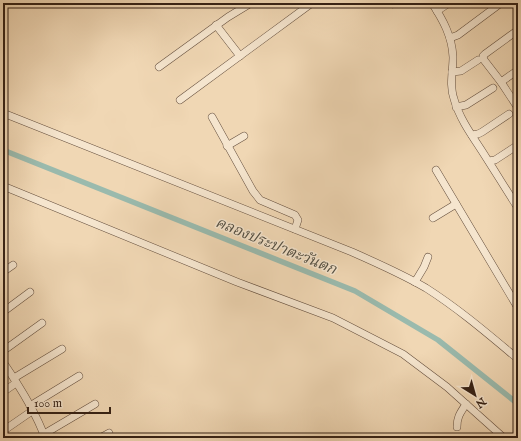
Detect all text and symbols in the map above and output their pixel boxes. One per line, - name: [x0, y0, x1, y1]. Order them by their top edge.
- water label: คลองประปาตะวันตก: [213, 213, 340, 279]
- north arrow: [455, 375, 495, 415]
- scale bar: [28, 389, 110, 415]
- text: N: [472, 393, 489, 411]
- text: 100 m: [34, 396, 62, 411]

